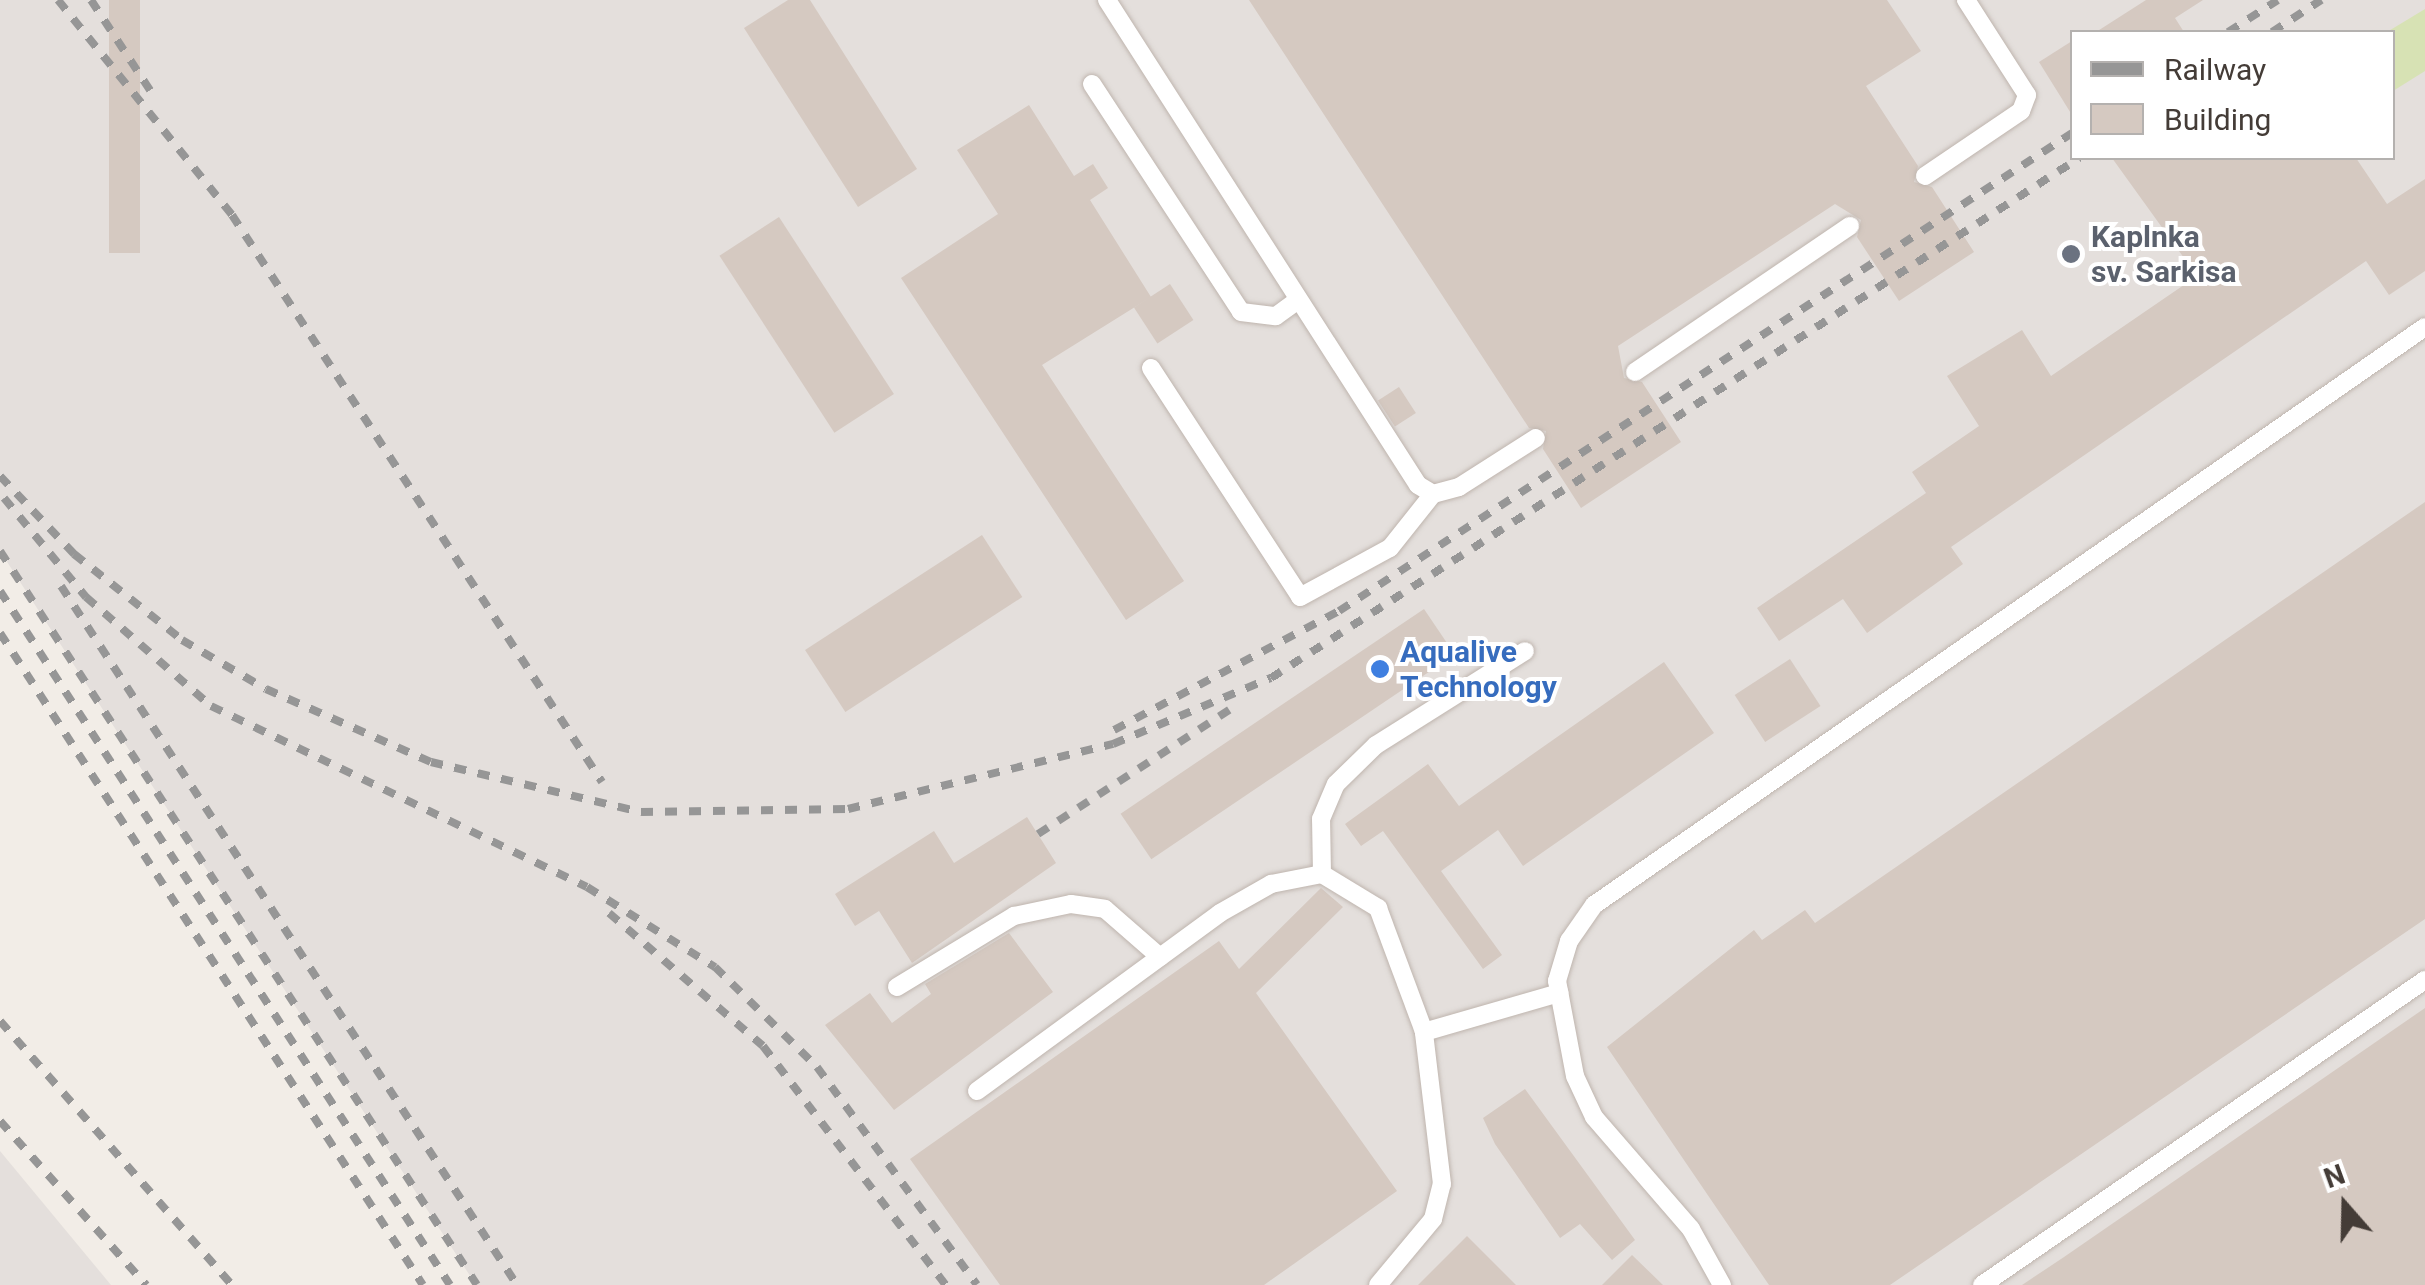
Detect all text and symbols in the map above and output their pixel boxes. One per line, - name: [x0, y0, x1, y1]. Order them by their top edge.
- legend: [2070, 30, 2395, 160]
- text: Railway: [2164, 52, 2266, 87]
- text: Building: [2164, 102, 2271, 137]
- place label: Kaplnka sv. Sarkisa: [2091, 219, 2237, 290]
- marker: Kaplnka sv. Sarkisa: [2060, 243, 2082, 265]
- place label: Aqualive Technology: [1400, 634, 1557, 704]
- marker: Aqualive Technology: [1369, 658, 1391, 680]
- north arrow: [2295, 1155, 2395, 1255]
- text: N: [2320, 1157, 2349, 1195]

